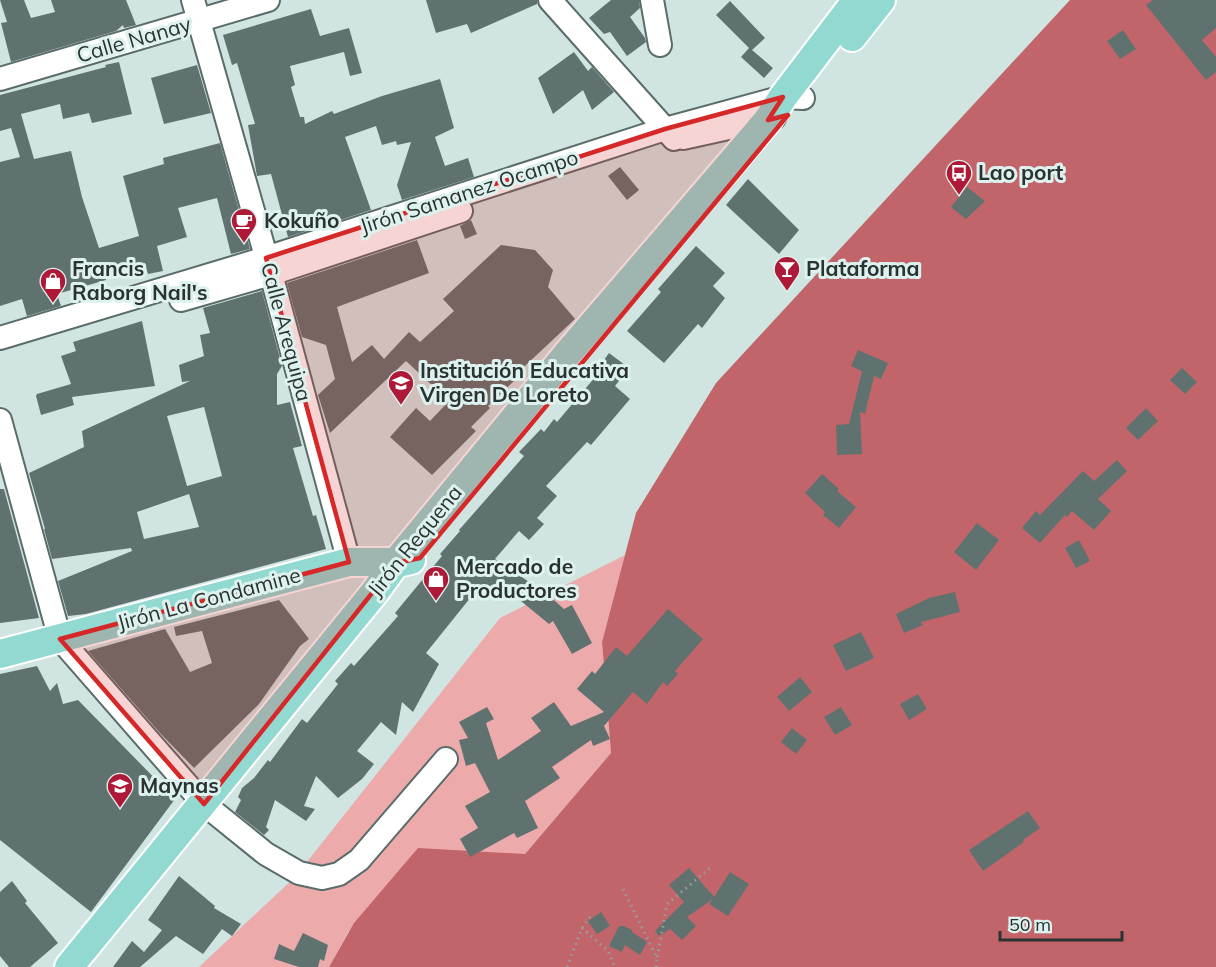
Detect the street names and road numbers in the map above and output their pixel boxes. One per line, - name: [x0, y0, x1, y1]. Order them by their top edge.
- street label: Calle Nanay: [74, 10, 194, 68]
- street label: Jirón Samanez Ocampo: [356, 143, 581, 239]
- street label: Calle Arequipa: [256, 259, 318, 404]
- street label: Jirón Requena: [361, 479, 467, 601]
- street label: Jirón La Condamine: [114, 561, 303, 635]

